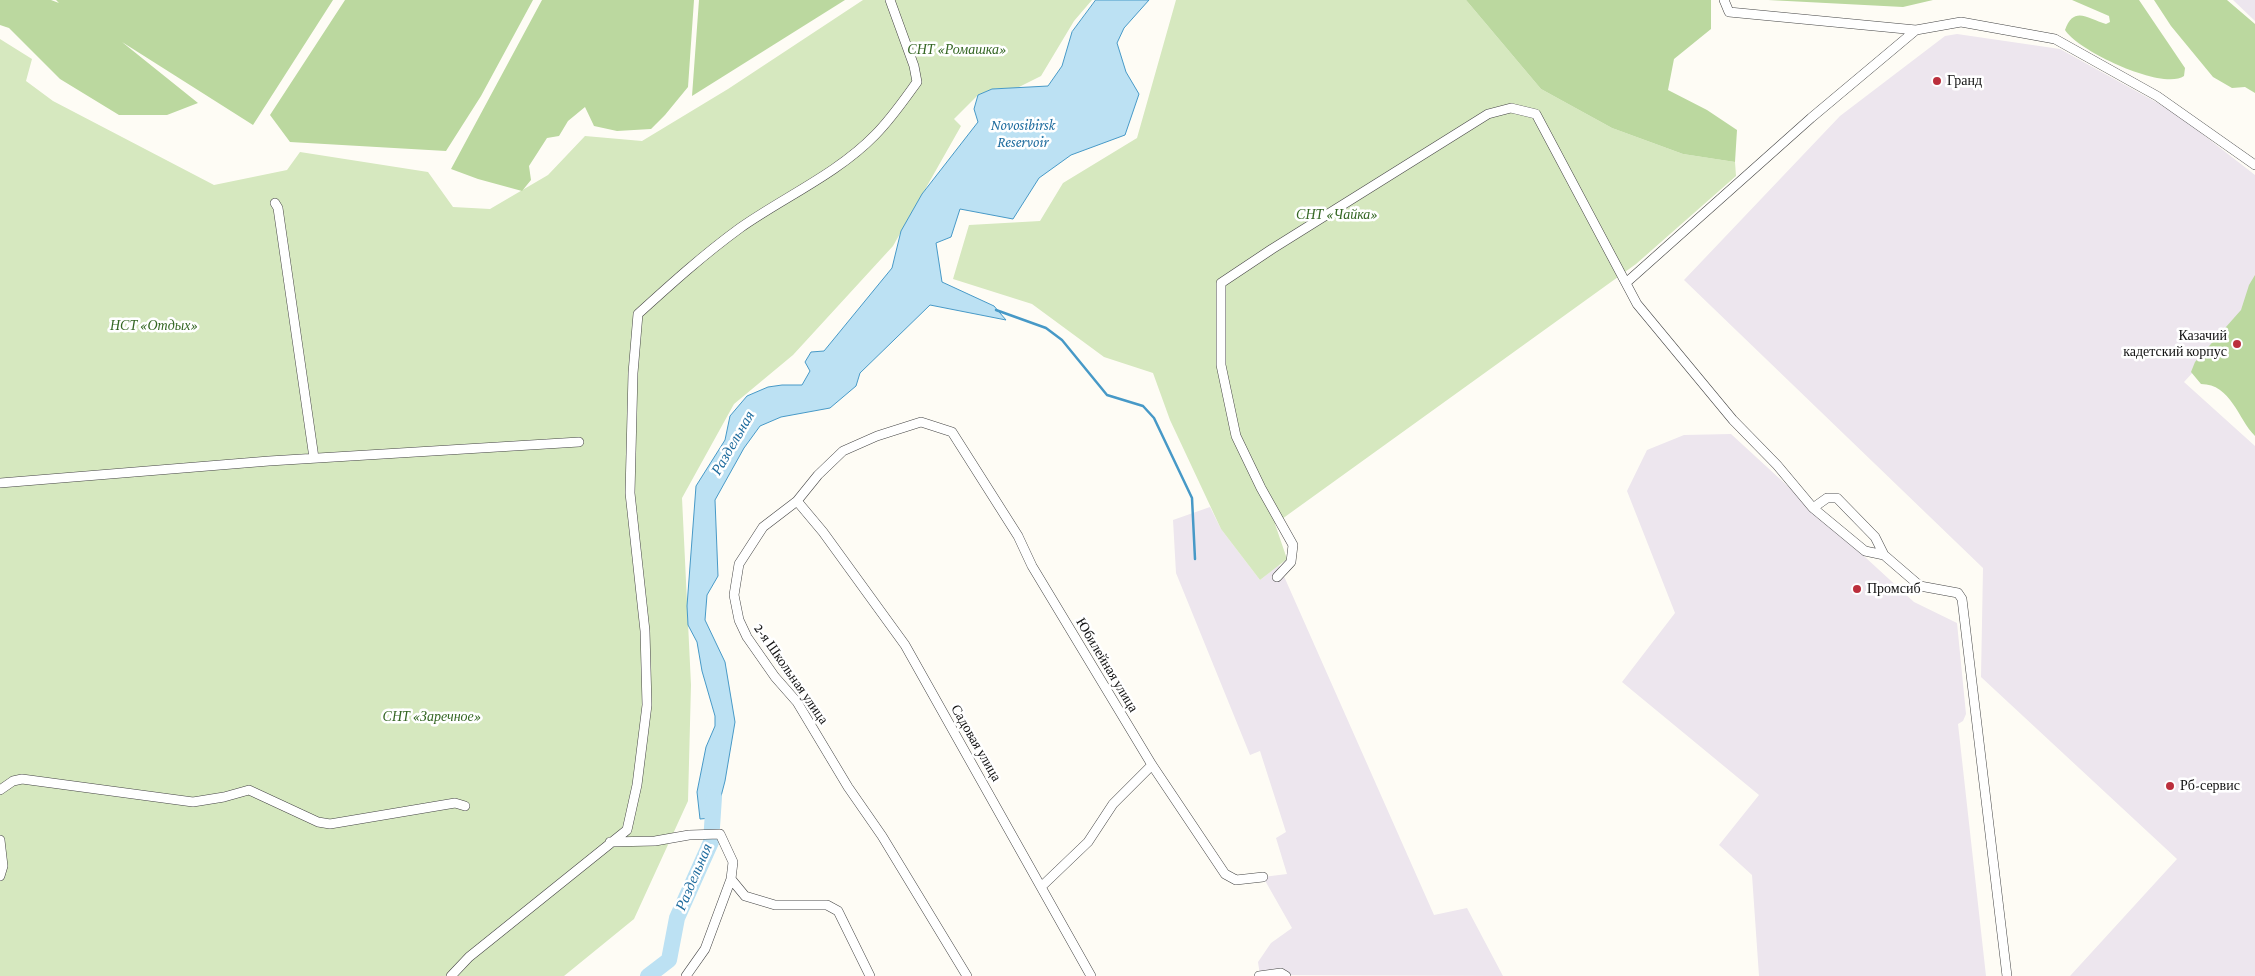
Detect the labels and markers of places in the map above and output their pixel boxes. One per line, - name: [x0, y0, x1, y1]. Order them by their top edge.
- place label: Гранд: [1947, 73, 1982, 89]
- marker: Гранд: [1931, 75, 1943, 87]
- place label: Казачий кадетский корпус: [2123, 328, 2227, 361]
- marker: Казачий кадетский корпус: [2231, 338, 2243, 350]
- place label: Промсиб: [1867, 581, 1921, 597]
- marker: Промсиб: [1851, 583, 1863, 595]
- place label: Рб-сервис: [2180, 778, 2240, 794]
- marker: Рб-сервис: [2164, 780, 2176, 792]

